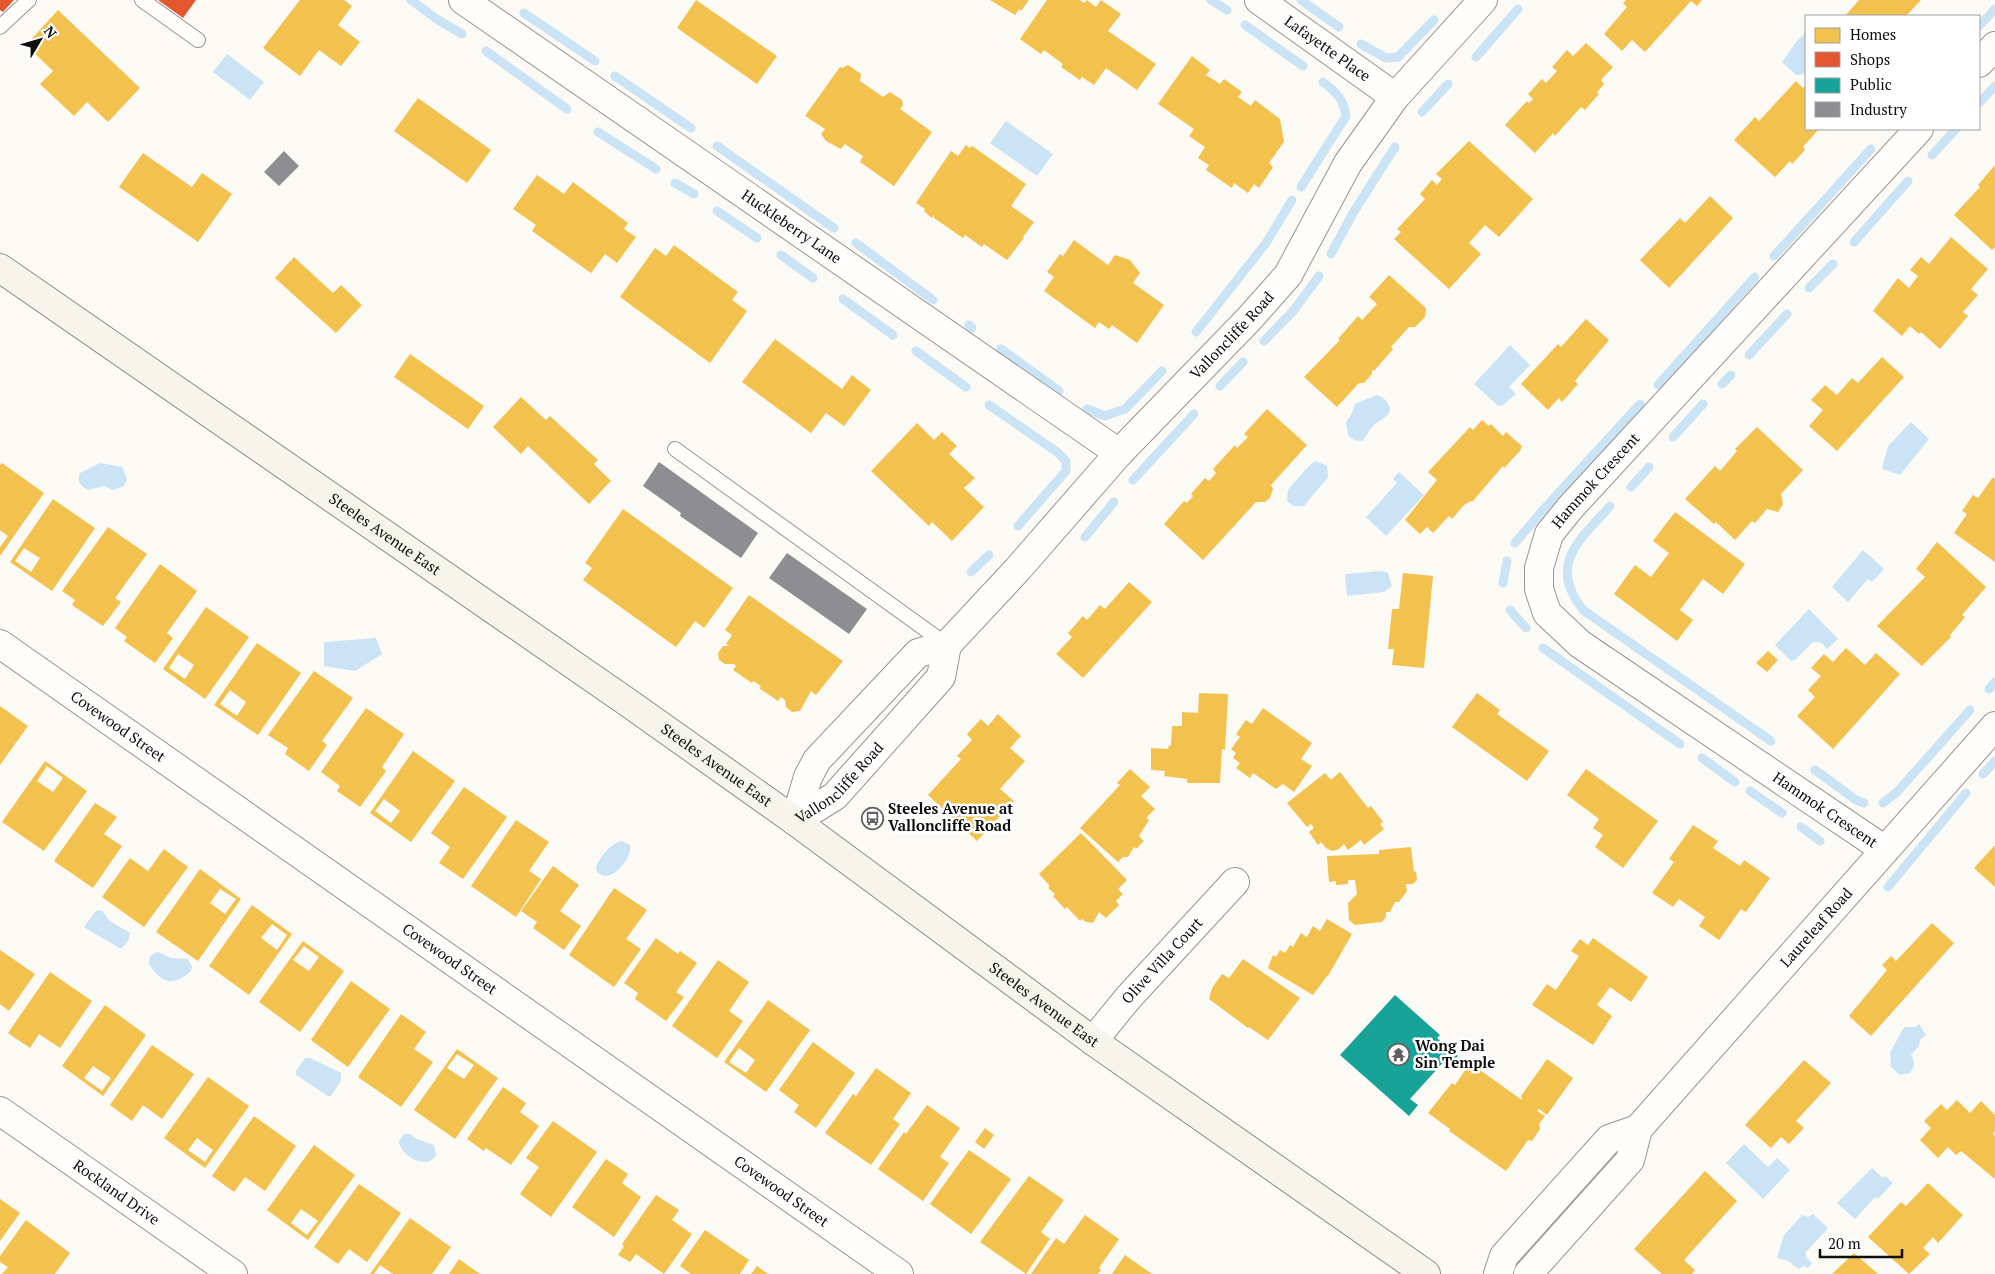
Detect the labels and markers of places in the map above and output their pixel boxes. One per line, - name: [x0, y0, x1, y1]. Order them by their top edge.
- place label: Steeles Avenue at Valloncliffe Road: [888, 798, 1013, 835]
- bus stop icon: Steeles Avenue at Valloncliffe Road: [860, 806, 884, 830]
- place label: Wong Dai Sin Temple: [1415, 1035, 1495, 1072]
- temple icon: Wong Dai Sin Temple: [1387, 1043, 1411, 1067]

